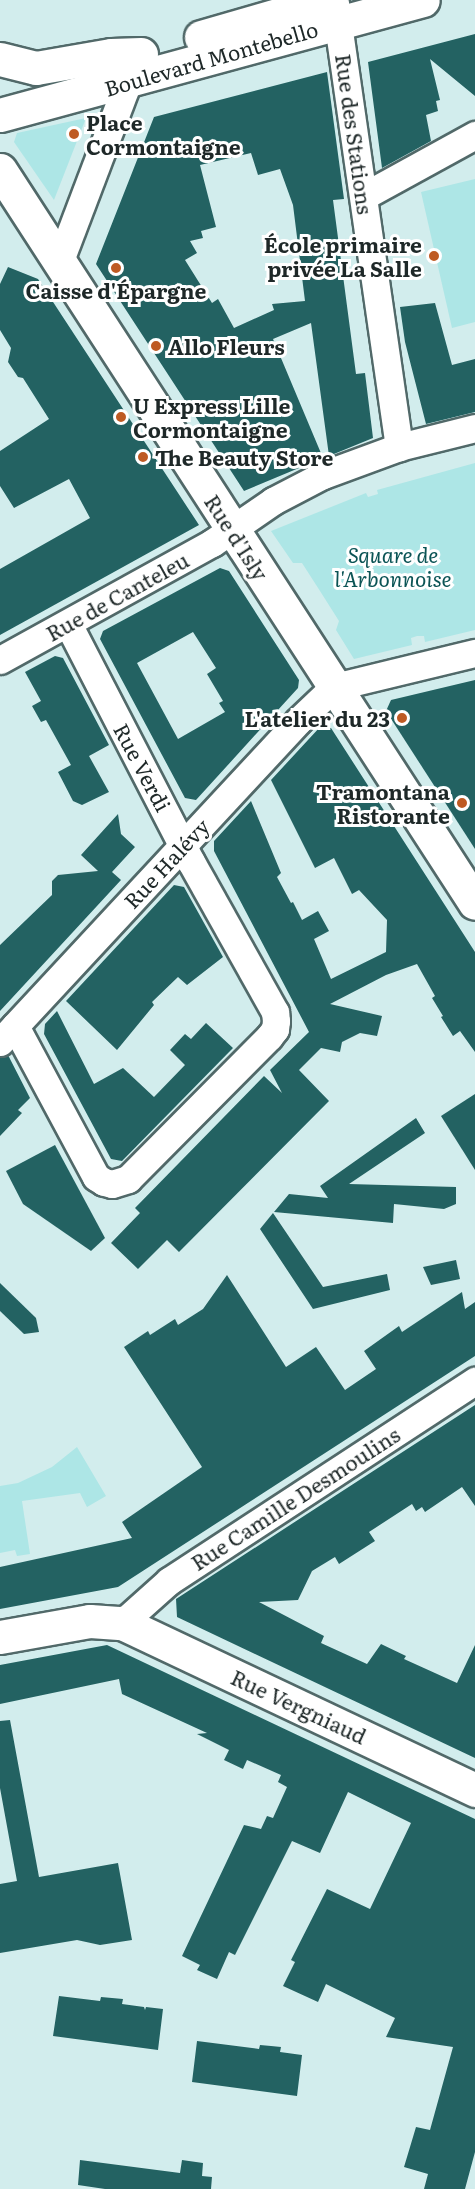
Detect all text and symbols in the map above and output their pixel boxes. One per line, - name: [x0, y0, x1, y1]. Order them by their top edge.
- street label: Boulevard Montebello: [101, 15, 321, 101]
- street label: Rue des Stations: [331, 52, 379, 216]
- place label: Place Cormontaigne: [86, 109, 241, 159]
- marker: Place Cormontaigne: [67, 127, 81, 141]
- place label: École primaire privée La Salle: [264, 231, 422, 281]
- marker: École primaire privée La Salle: [427, 249, 441, 263]
- marker: Caisse d'Épargne: [109, 261, 123, 275]
- place label: Caisse d'Épargne: [26, 277, 206, 303]
- place label: Allo Fleurs: [168, 333, 285, 359]
- marker: Allo Fleurs: [149, 339, 163, 353]
- place label: U Express Lille Cormontaigne: [133, 392, 290, 442]
- marker: U Express Lille Cormontaigne: [114, 410, 128, 424]
- place label: The Beauty Store: [155, 444, 333, 470]
- marker: The Beauty Store: [136, 450, 150, 464]
- street label: Rue d'Isly: [200, 489, 274, 585]
- park label: Square de l'Arbonnoise: [334, 541, 452, 591]
- street label: Rue de Canteleu: [41, 546, 193, 646]
- place label: L'atelier du 23: [244, 705, 390, 731]
- marker: L'atelier du 23: [395, 711, 409, 725]
- street label: Rue Verdi: [109, 719, 177, 815]
- place label: Tramontana Ristorante: [316, 778, 450, 828]
- marker: Tramontana Ristorante: [455, 796, 469, 810]
- street label: Rue Halévy: [118, 813, 214, 913]
- street label: Rue Camille Desmoulins: [186, 1421, 404, 1575]
- street label: Rue Vergniaud: [227, 1664, 371, 1748]

